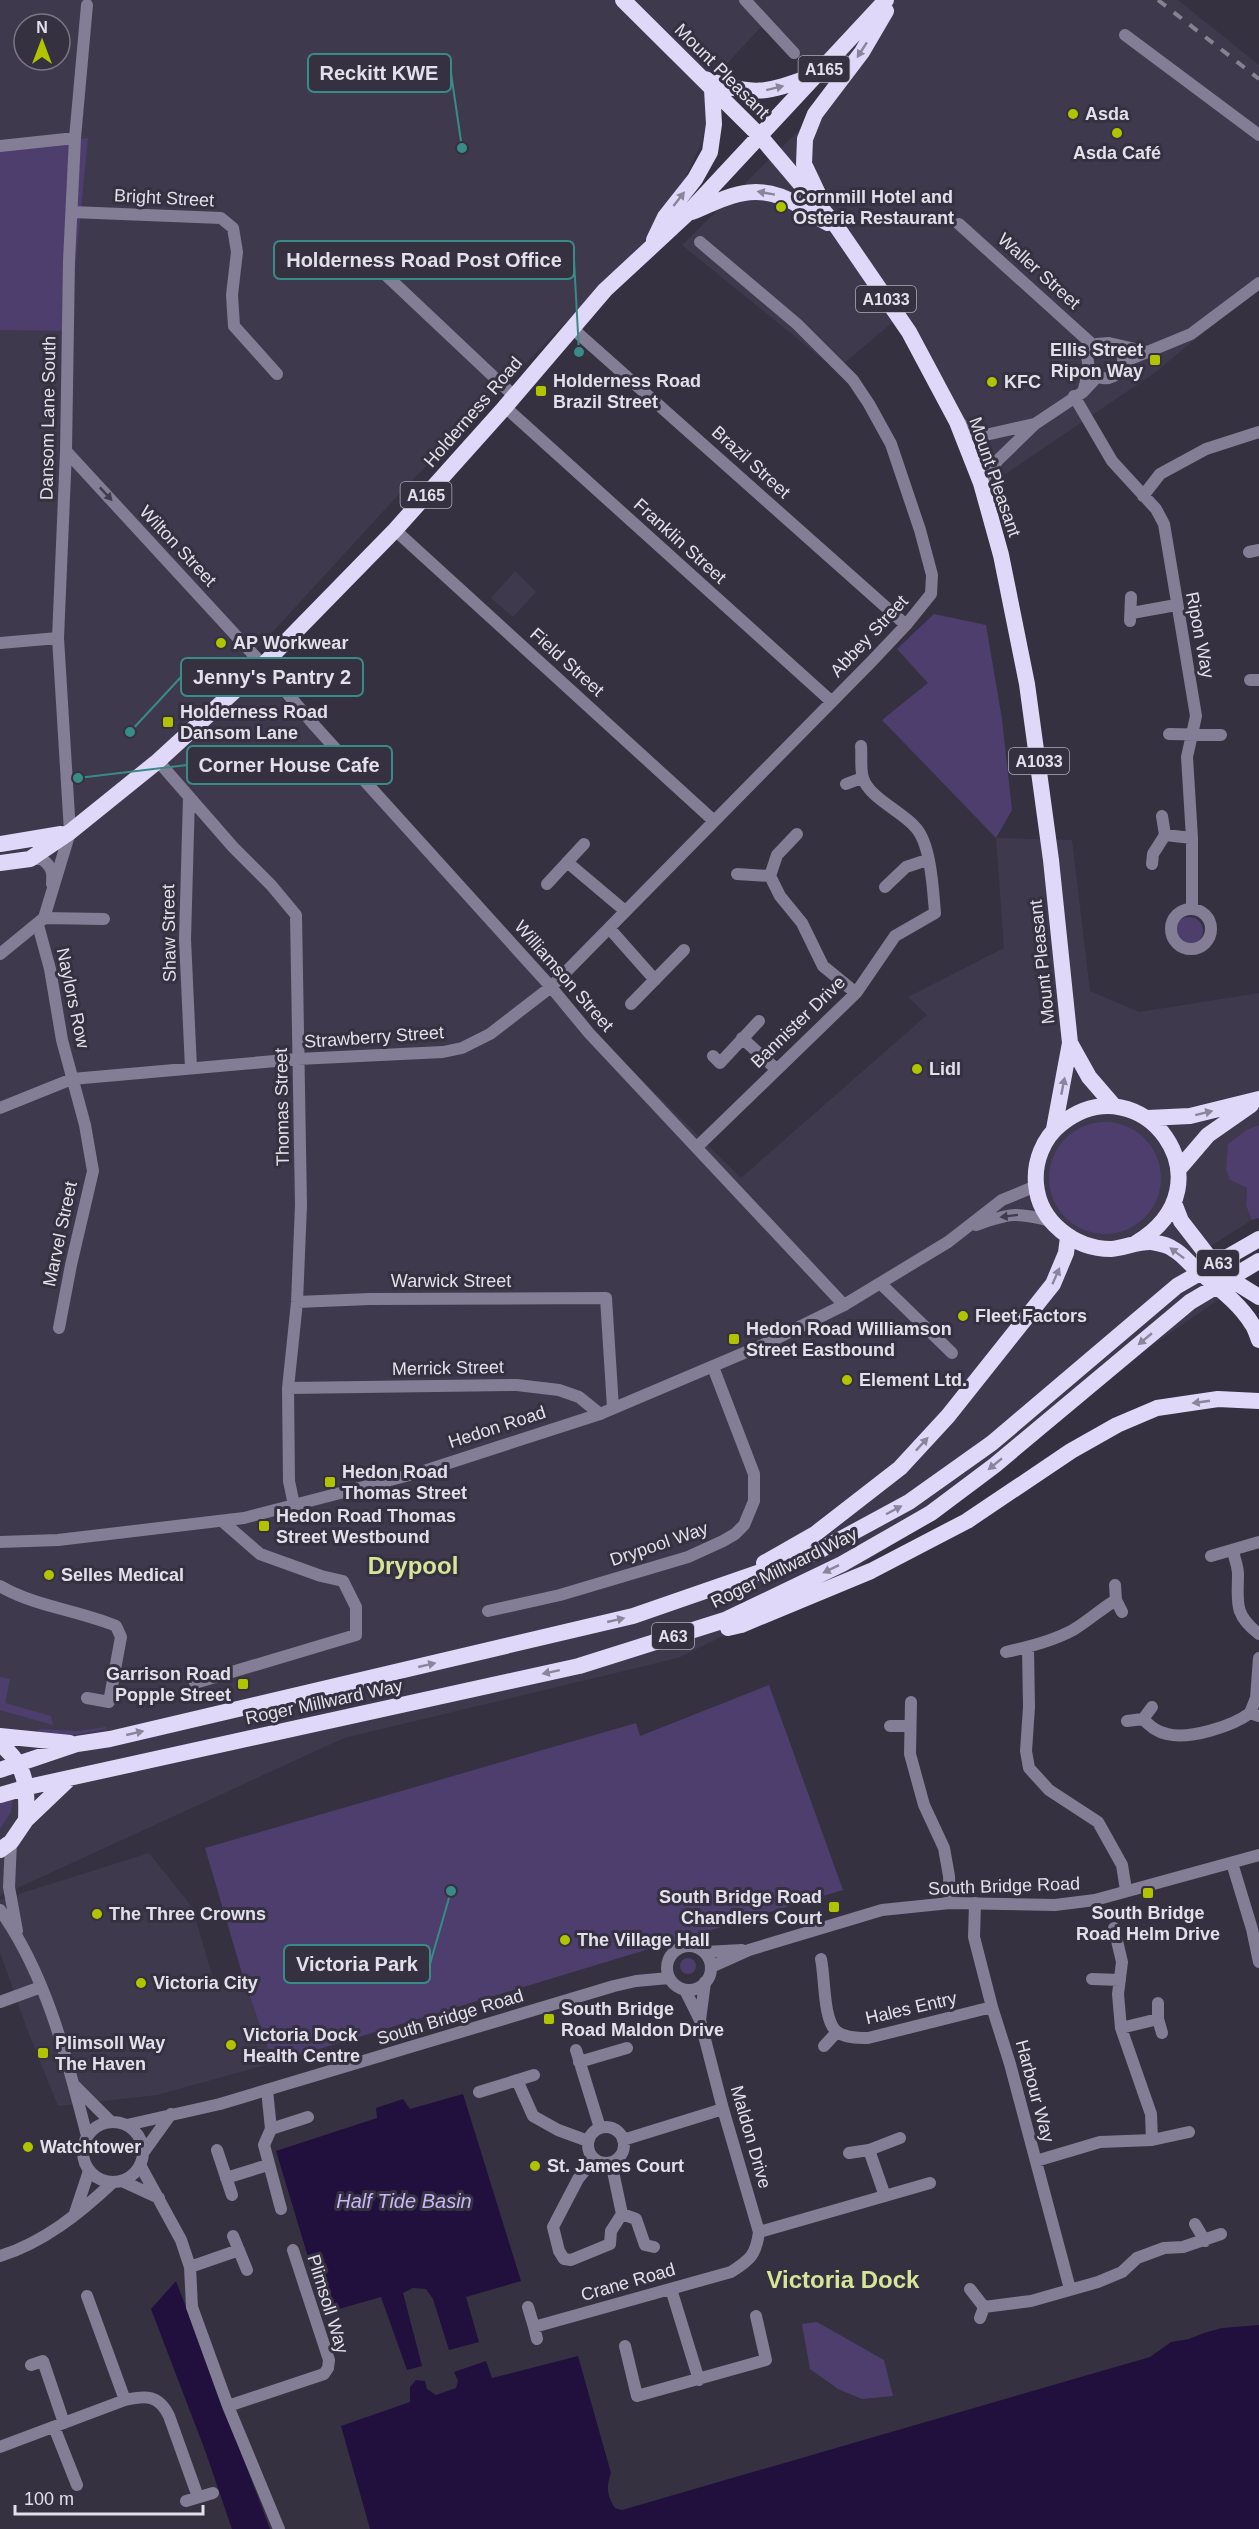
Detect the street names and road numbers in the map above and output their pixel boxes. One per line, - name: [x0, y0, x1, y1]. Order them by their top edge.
- street label: Mount Pleasant: [671, 20, 773, 122]
- road number: A165: [798, 56, 850, 82]
- street label: Bright Street: [114, 185, 214, 211]
- street label: Waller Street: [994, 229, 1084, 313]
- road number: A1033: [856, 286, 916, 312]
- street label: Dansom Lane South: [37, 336, 59, 500]
- street label: Holderness Road: [420, 353, 526, 471]
- street label: Mount Pleasant: [965, 415, 1025, 539]
- street label: Brazil Street: [708, 422, 794, 502]
- road number: A165: [400, 482, 452, 508]
- street label: Franklin Street: [630, 494, 730, 588]
- street label: Wilton Street: [136, 501, 220, 591]
- street label: Ripon Way: [1182, 590, 1218, 680]
- street label: Abbey Street: [826, 591, 912, 681]
- street label: Field Street: [526, 624, 608, 700]
- road number: A1033: [1009, 748, 1069, 774]
- street label: Shaw Street: [158, 884, 180, 982]
- street label: Mount Pleasant: [1026, 899, 1058, 1025]
- street label: Williamson Street: [511, 917, 617, 1035]
- street label: Naylors Row: [53, 946, 94, 1051]
- street label: Bannister Drive: [747, 972, 849, 1072]
- street label: Strawberry Street: [303, 1022, 445, 1052]
- street label: Thomas Street: [271, 1048, 293, 1166]
- street label: Marvel Street: [39, 1180, 81, 1288]
- road number: A63: [1197, 1250, 1239, 1276]
- street label: Warwick Street: [391, 1271, 511, 1291]
- street label: Merrick Street: [392, 1357, 504, 1379]
- street label: Hedon Road: [446, 1402, 548, 1452]
- street label: Drypool Way: [607, 1518, 711, 1570]
- street label: Roger Millward Way: [708, 1524, 860, 1612]
- road number: A63: [652, 1623, 694, 1649]
- street label: Roger Millward Way: [243, 1676, 405, 1728]
- street label: South Bridge Road: [928, 1873, 1080, 1899]
- street label: South Bridge Road: [374, 1985, 526, 2049]
- street label: Hales Entry: [863, 1988, 959, 2028]
- street label: Harbour Way: [1012, 2038, 1058, 2144]
- street label: Maldon Drive: [727, 2083, 775, 2191]
- street label: Plimsoll Way: [303, 2252, 353, 2356]
- street label: Crane Road: [579, 2259, 677, 2305]

